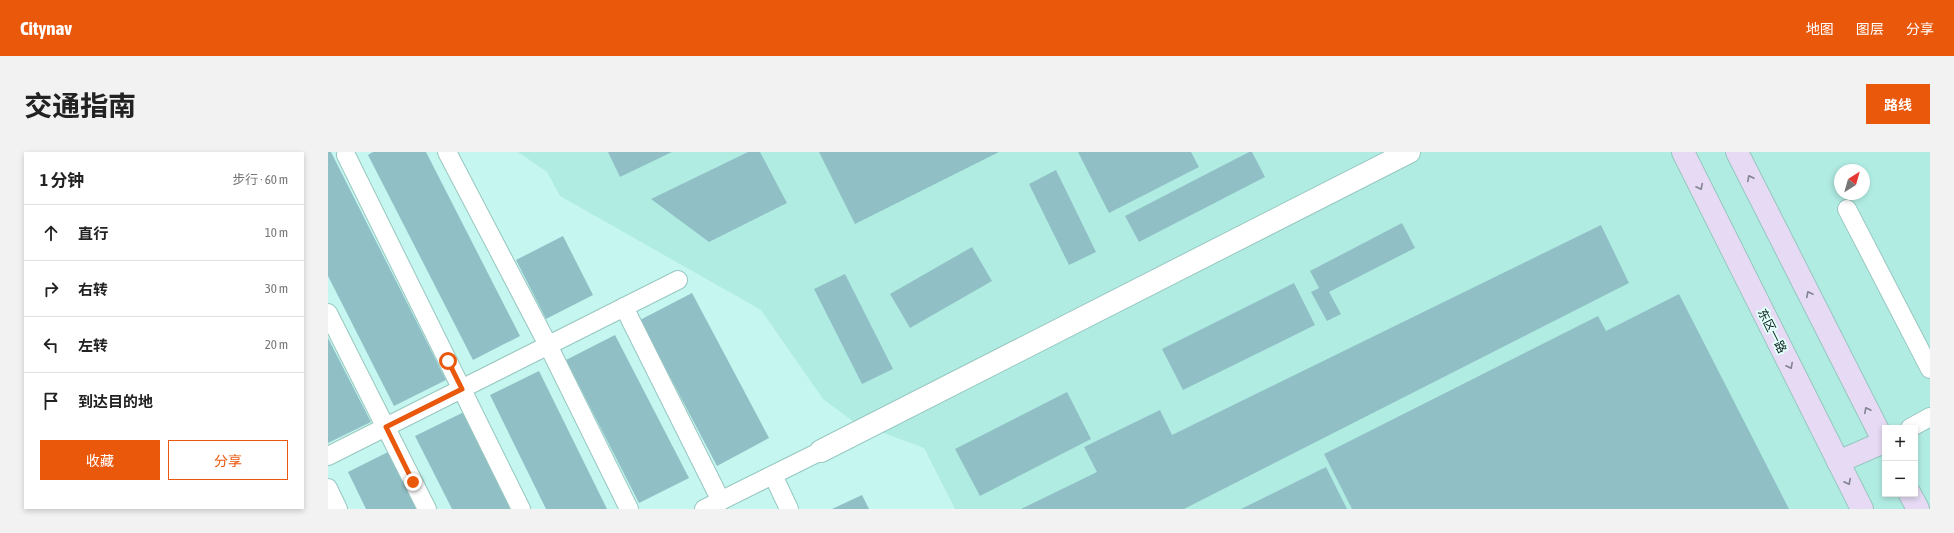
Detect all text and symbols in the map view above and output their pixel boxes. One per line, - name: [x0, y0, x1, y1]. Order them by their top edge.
- text: Citynav: [20, 17, 72, 39]
- text: 地图: [1806, 21, 1834, 37]
- text: 图层: [1856, 21, 1884, 37]
- text: 分享: [1906, 21, 1934, 37]
- button: 路线: [1866, 84, 1930, 124]
- text: 交通指南: [24, 90, 136, 122]
- north arrow: [1834, 164, 1870, 200]
- text: 1 分钟: [40, 170, 84, 190]
- text: 步行 · 60 m: [232, 172, 288, 187]
- one-way arrow: [1747, 174, 1755, 182]
- one-way arrow: [1695, 183, 1703, 190]
- icon: ahead: [40, 222, 62, 244]
- text: 直行: [78, 225, 108, 242]
- text: 10 m: [265, 225, 288, 240]
- icon: right: [40, 278, 62, 300]
- text: 右转: [78, 281, 108, 298]
- text: 30 m: [265, 281, 288, 296]
- one-way arrow: [1806, 290, 1814, 298]
- street label: 东区一路: [1755, 306, 1789, 356]
- icon: left: [40, 334, 62, 356]
- text: 左转: [78, 337, 108, 354]
- text: 20 m: [265, 337, 288, 352]
- route start: [439, 352, 457, 370]
- one-way arrow: [1785, 361, 1793, 369]
- icon: arrive: [40, 390, 62, 412]
- text: 到达目的地: [78, 393, 153, 410]
- one-way arrow: [1865, 406, 1872, 414]
- map controls: [1882, 425, 1918, 497]
- button: +: [1882, 425, 1918, 461]
- button: 收藏: [40, 440, 160, 480]
- button: 分享: [168, 440, 288, 480]
- button: −: [1882, 461, 1918, 497]
- route end: [404, 473, 422, 491]
- one-way arrow: [1844, 478, 1851, 485]

